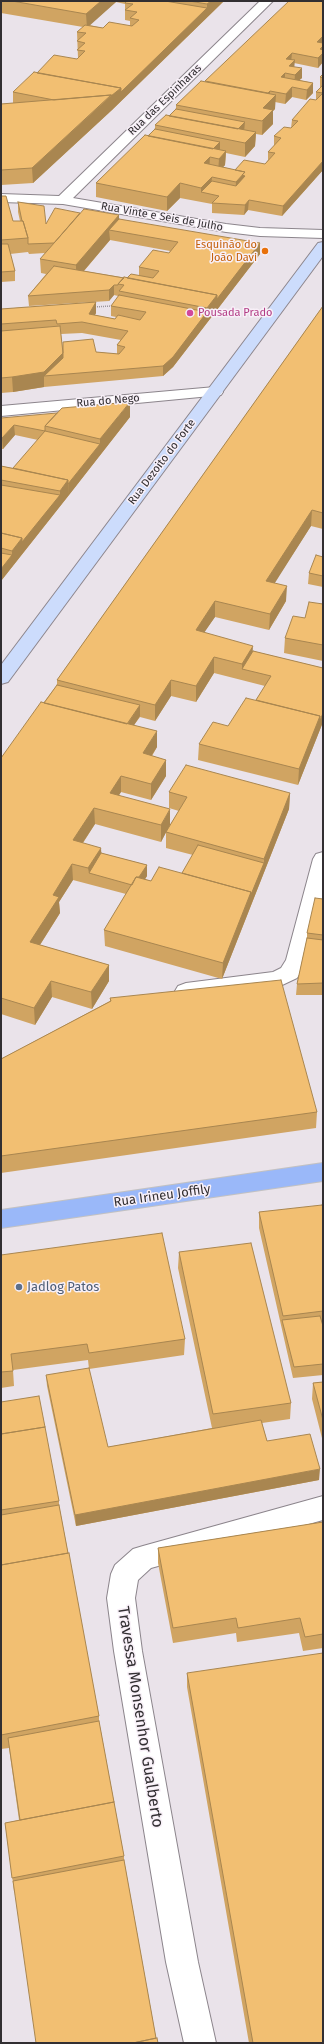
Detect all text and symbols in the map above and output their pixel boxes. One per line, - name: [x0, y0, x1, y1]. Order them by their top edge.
- street label: Rua das Espinharas: [126, 62, 204, 138]
- street label: Rua Vinte e Seis de Julho: [100, 200, 224, 234]
- place label: Esquinão do João Davi: [195, 238, 257, 264]
- marker: Esquinão do João Davi: [260, 246, 270, 256]
- place label: Pousada Prado: [198, 306, 272, 320]
- marker: Pousada Prado: [185, 308, 195, 318]
- street label: Rua do Nego: [76, 392, 140, 410]
- street label: Rua Dezoito do Forte: [126, 417, 198, 507]
- street label: Rua Irineu Joffily: [113, 1181, 211, 1211]
- place label: Jadlog Patos: [27, 1279, 99, 1295]
- marker: Jadlog Patos: [14, 1282, 24, 1292]
- street label: Travessa Monsenhor Gualberto: [113, 1605, 167, 1829]

